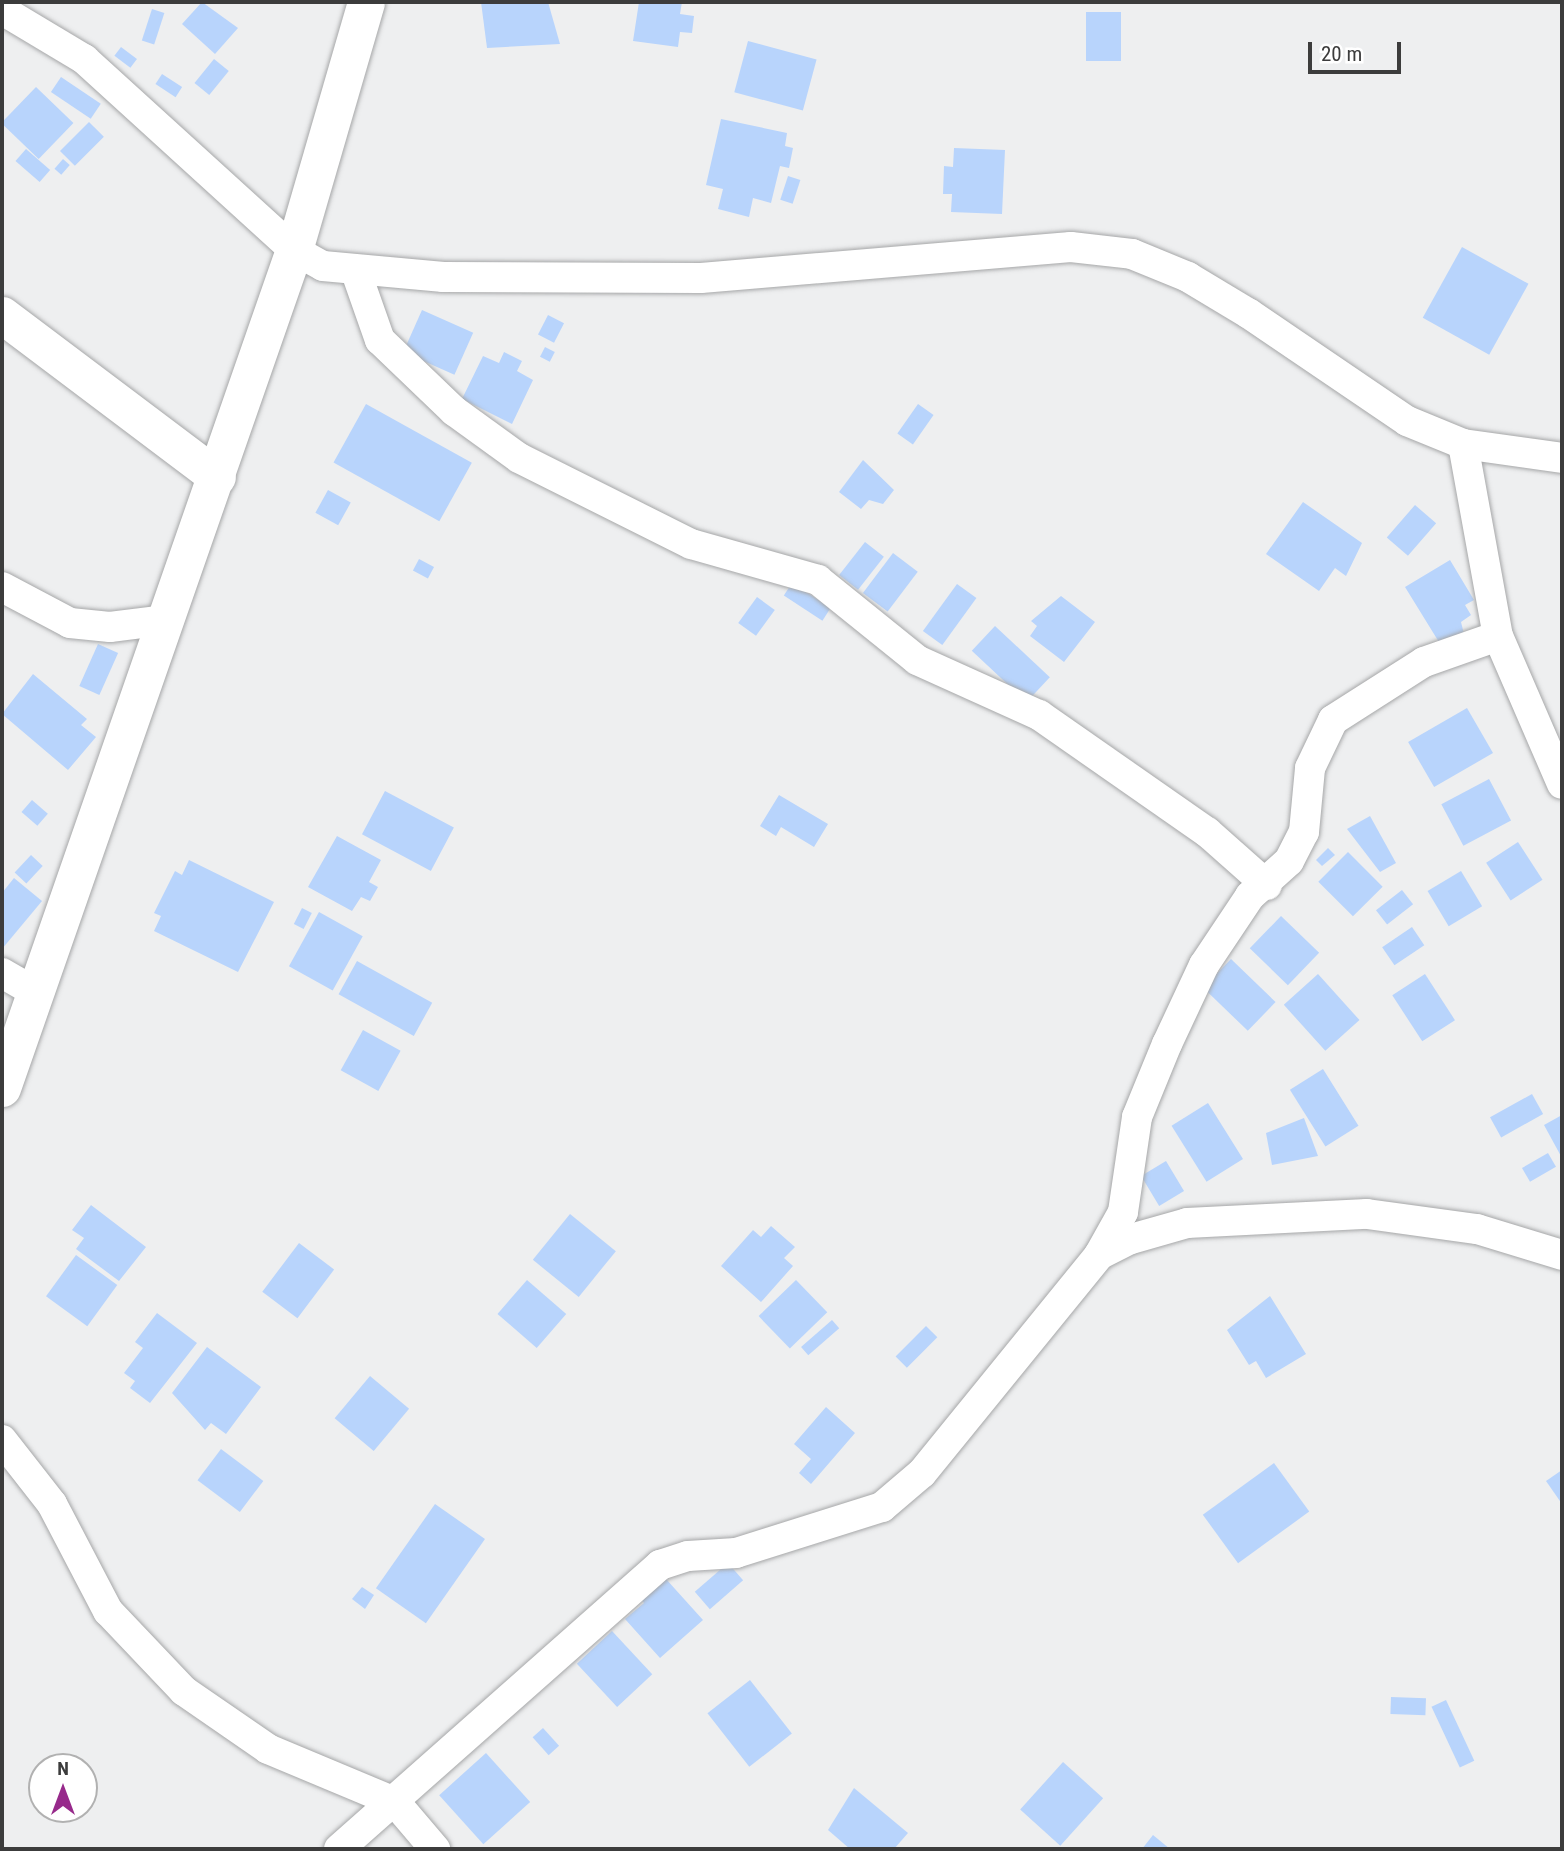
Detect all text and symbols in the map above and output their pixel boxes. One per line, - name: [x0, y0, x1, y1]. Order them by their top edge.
- scale bar: [1312, 28, 1405, 72]
- text: 20 m: [1321, 42, 1362, 66]
- north arrow: [28, 1753, 98, 1823]
- text: N: [57, 1757, 69, 1780]

